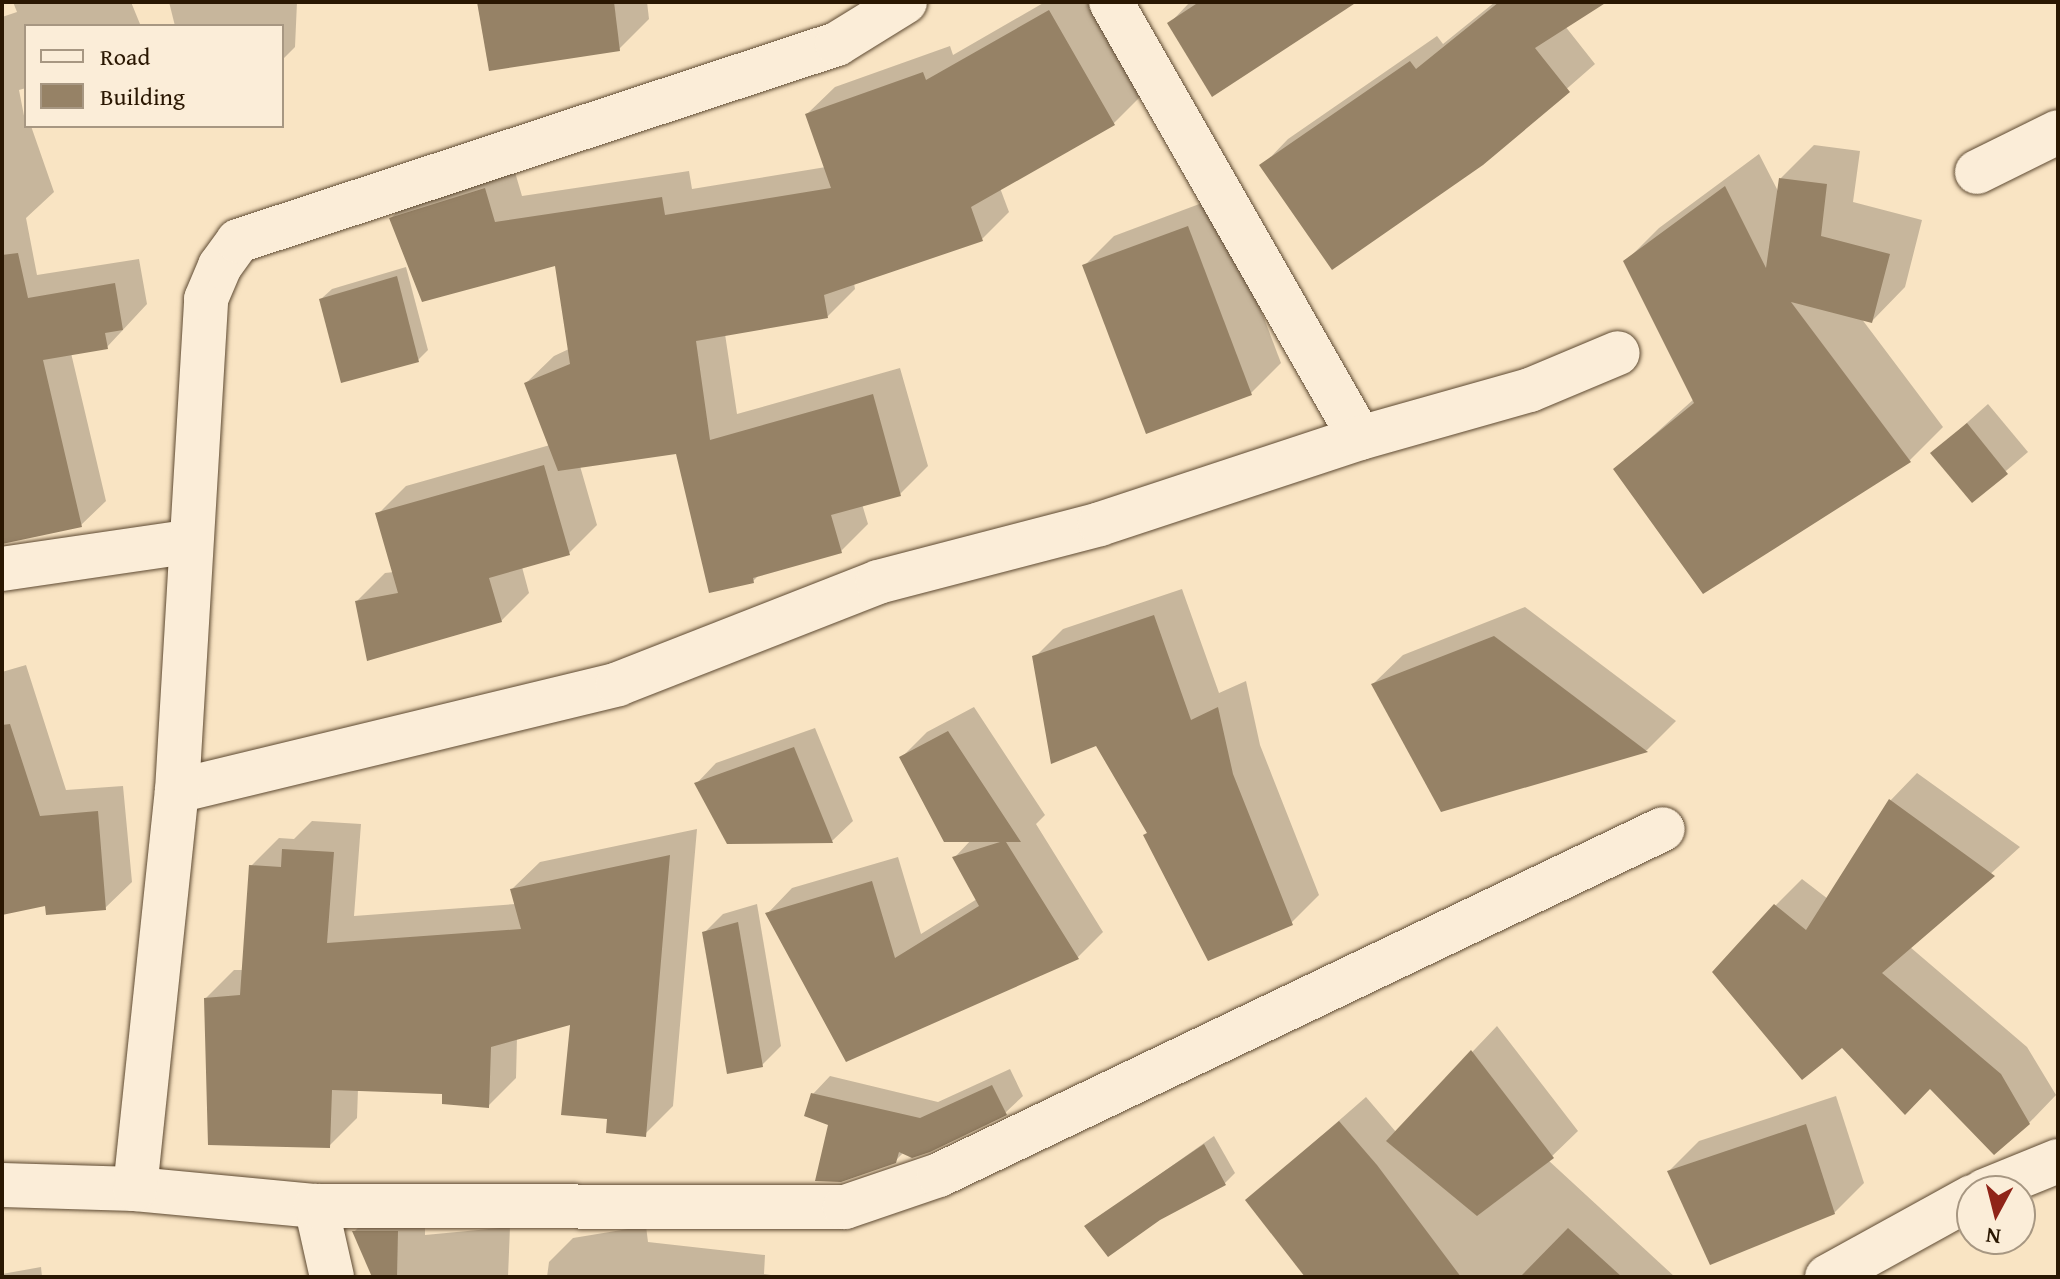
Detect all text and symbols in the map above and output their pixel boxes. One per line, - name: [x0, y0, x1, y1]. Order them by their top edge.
- legend: [24, 24, 284, 128]
- text: Road: [100, 39, 150, 74]
- text: Building: [100, 79, 185, 114]
- north arrow: [1956, 1175, 2036, 1255]
- text: N: [1984, 1220, 2003, 1254]

